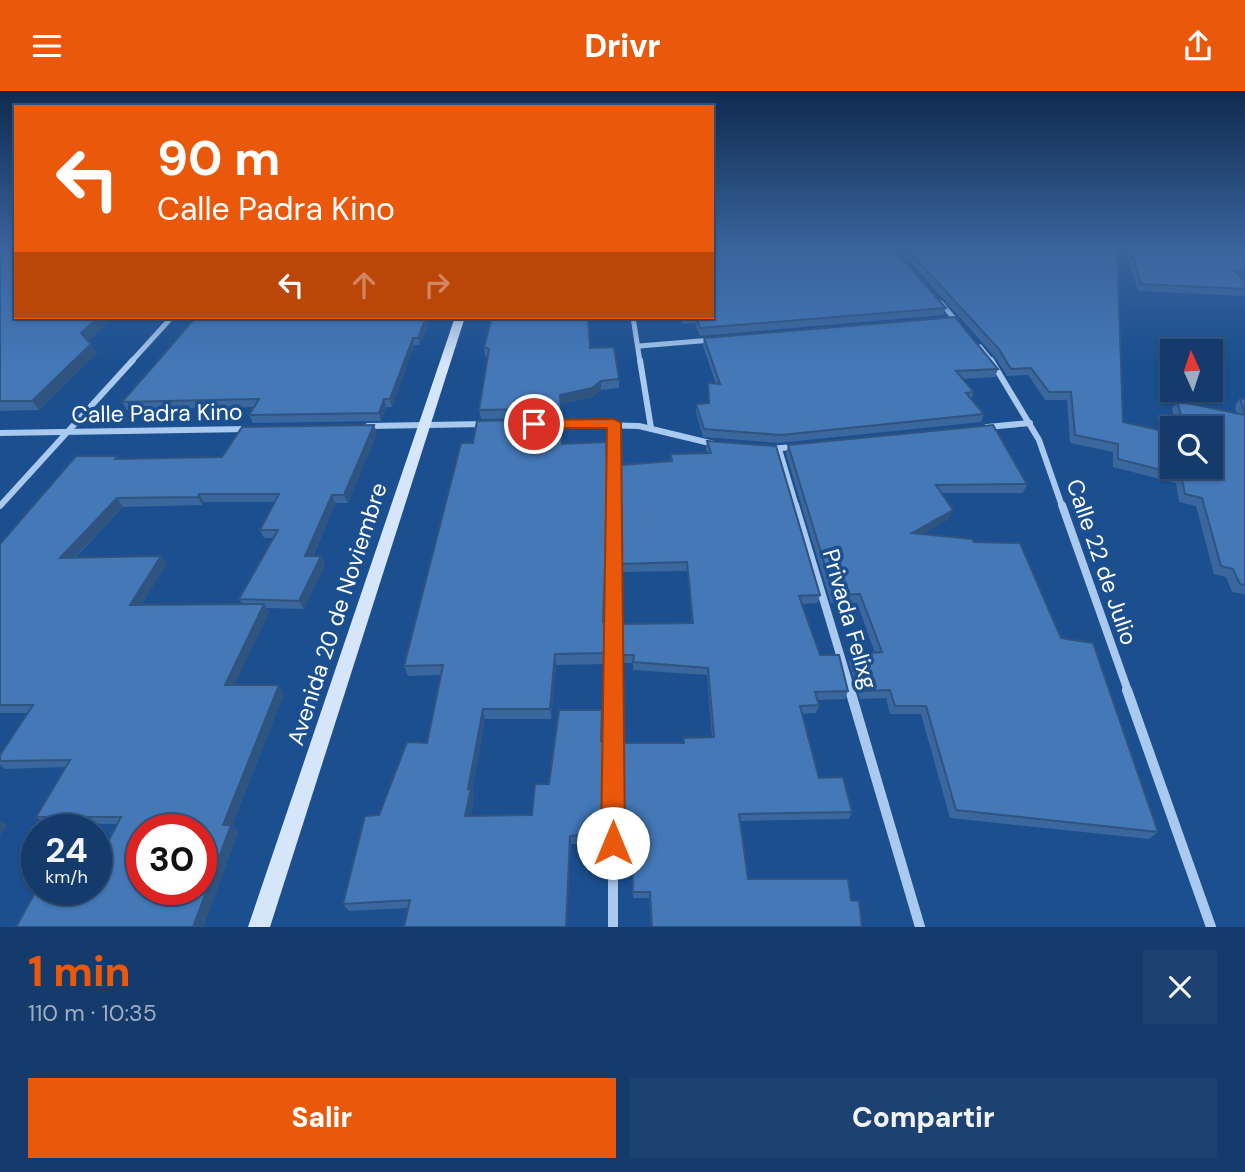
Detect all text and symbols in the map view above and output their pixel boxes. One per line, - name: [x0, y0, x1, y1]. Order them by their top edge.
- text: Drivr: [584, 25, 661, 67]
- icon: menu: [28, 27, 66, 65]
- icon: share: [1179, 27, 1217, 65]
- text: 90 m: [157, 126, 280, 190]
- icon: left: [42, 133, 133, 224]
- text: Calle Padra Kino: [157, 188, 395, 230]
- icon: left: [272, 266, 310, 304]
- icon: ahead: [345, 266, 383, 304]
- icon: right: [418, 266, 456, 304]
- north arrow: [1160, 339, 1223, 403]
- map controls: [1160, 339, 1223, 479]
- pin: [504, 394, 564, 454]
- street label: Calle Padra Kino: [71, 397, 243, 429]
- icon: arrive: [515, 405, 553, 443]
- button: search: [1160, 416, 1223, 479]
- street label: Calle 22 de Julio: [1060, 475, 1144, 649]
- street label: Avenida 20 de Noviembre: [280, 479, 394, 749]
- street label: Privada Felixg: [816, 546, 884, 693]
- position arrow: [576, 806, 650, 880]
- speed limit sign: 30: [126, 814, 217, 905]
- text: 24: [45, 827, 88, 873]
- text: km/h: [45, 865, 88, 889]
- text: 1 min: [28, 944, 131, 999]
- button: close: [1143, 950, 1217, 1024]
- text: 110 m · 10:35: [28, 998, 157, 1028]
- button: Salir: [28, 1078, 616, 1158]
- button: Compartir: [630, 1078, 1217, 1158]

